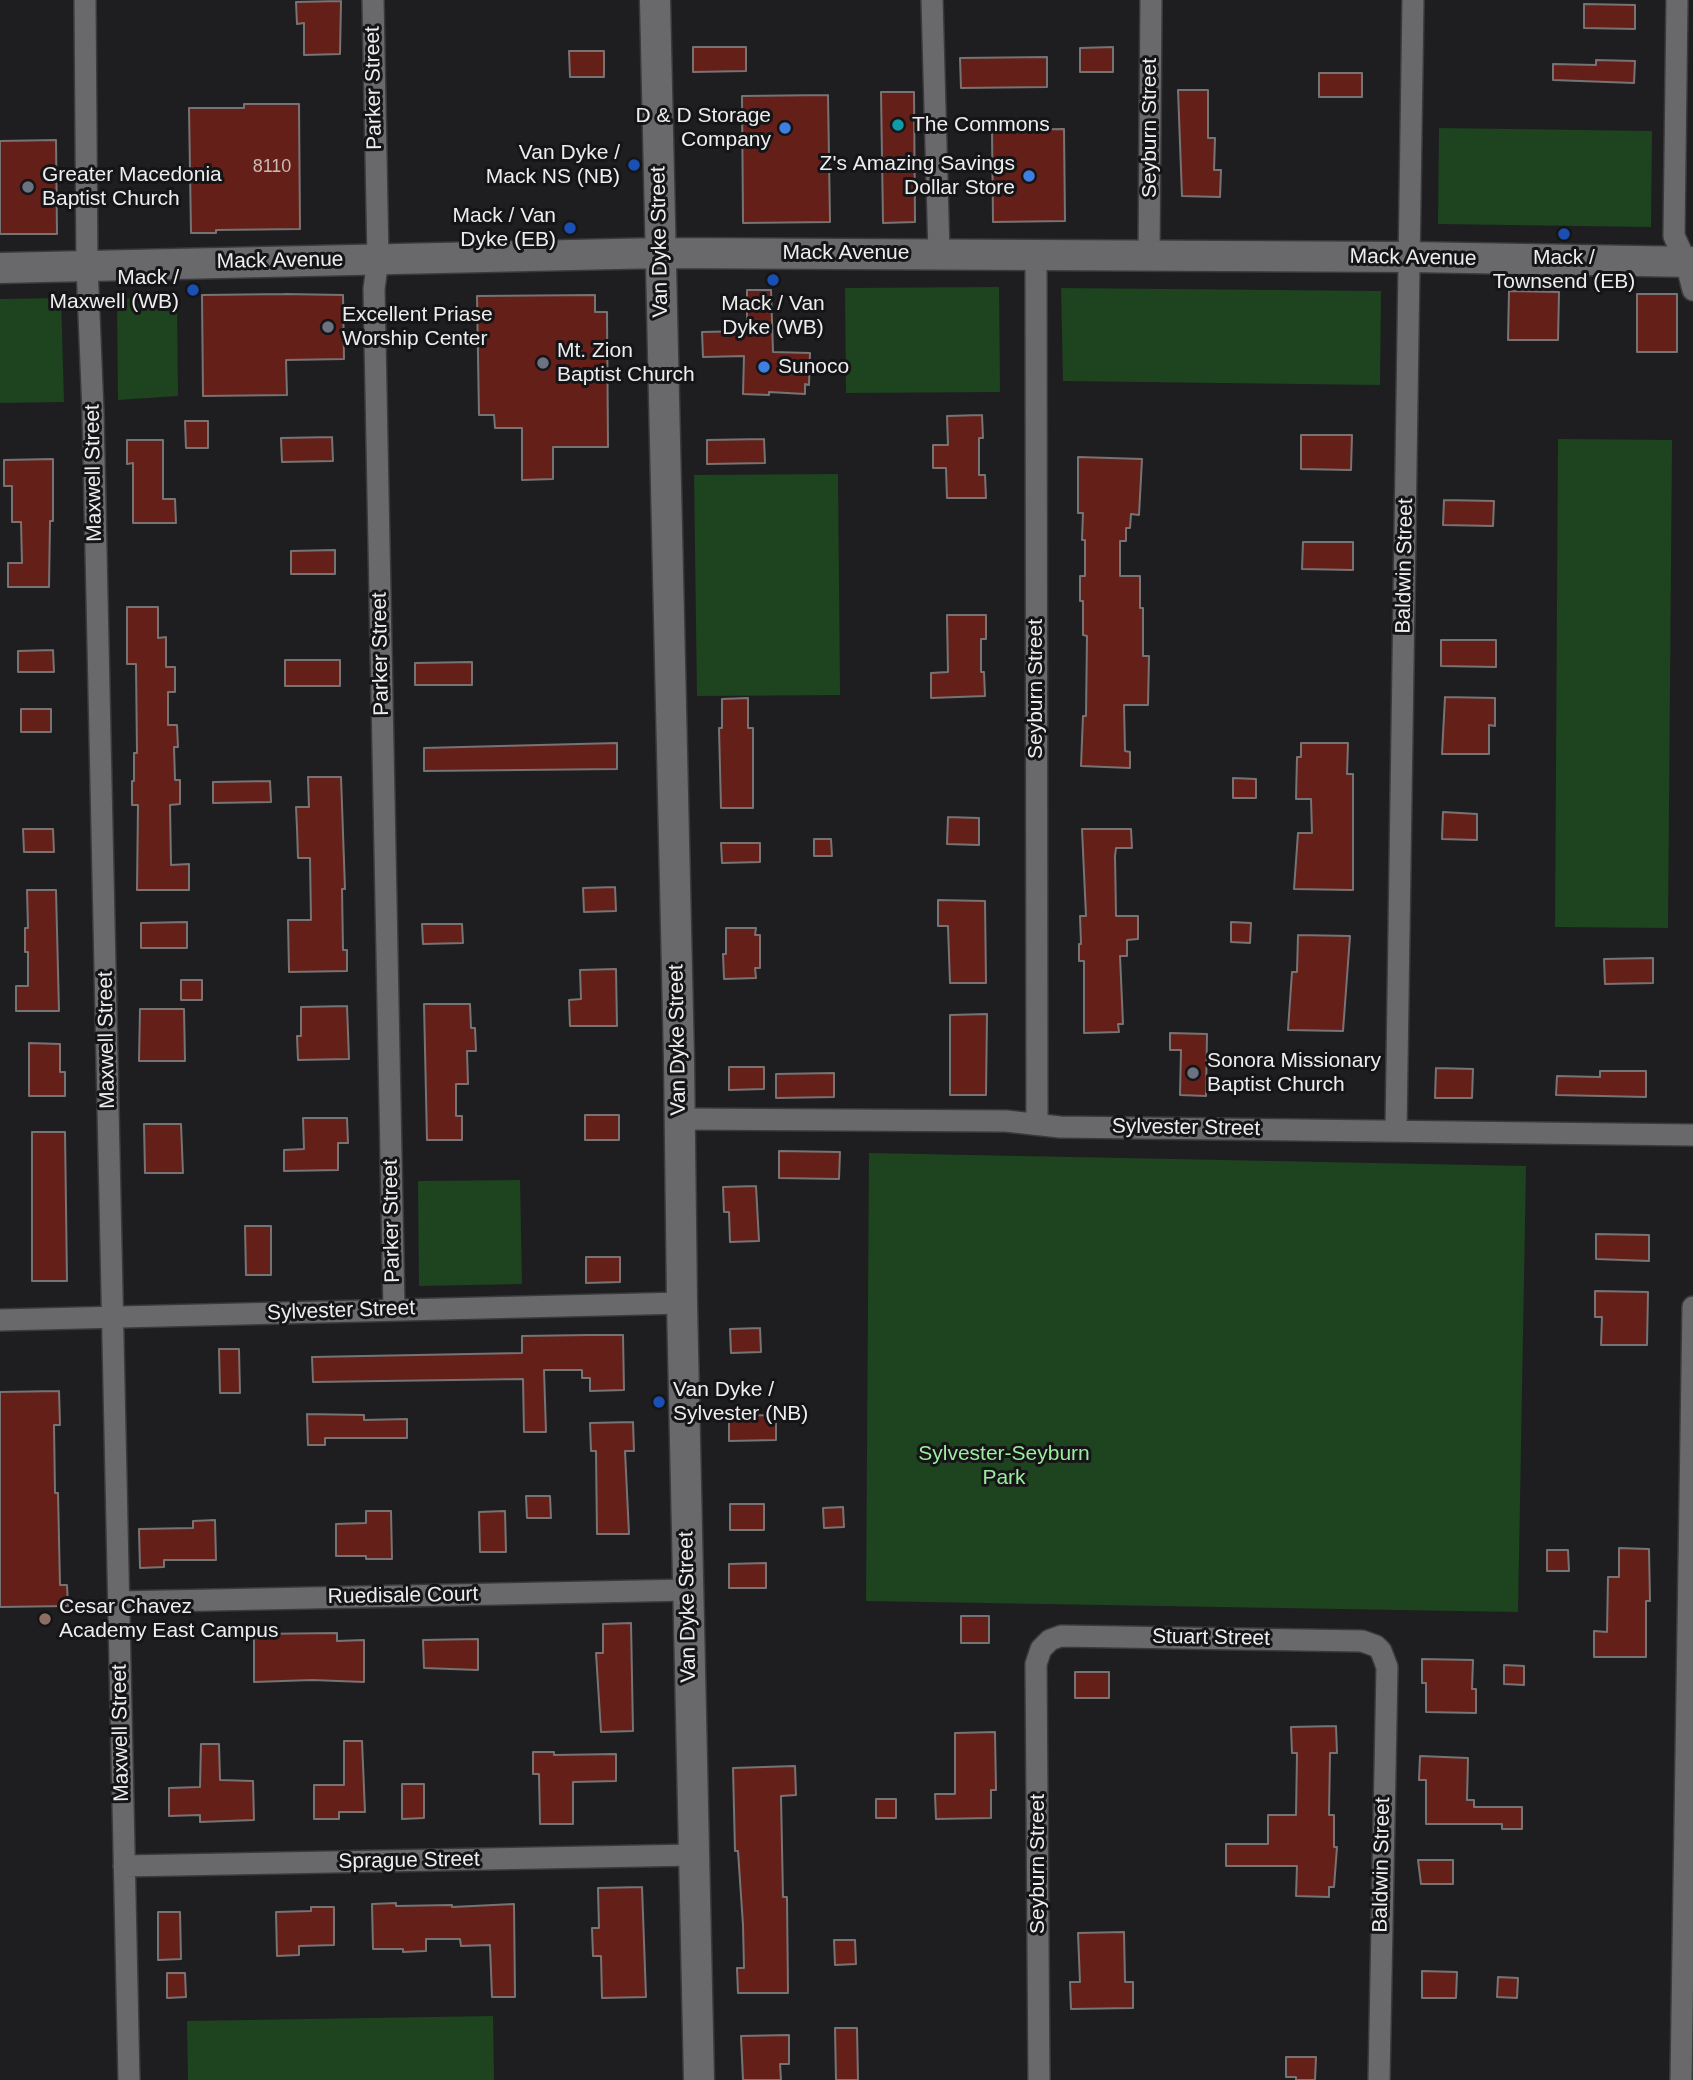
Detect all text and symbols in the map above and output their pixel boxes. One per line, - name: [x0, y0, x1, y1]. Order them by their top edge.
- street label: Parker Street: [360, 26, 388, 150]
- street label: Seyburn Street: [1137, 58, 1163, 198]
- place label: D & D Storage Company: [636, 103, 771, 153]
- place label: The Commons: [912, 112, 1050, 138]
- marker: The Commons: [890, 117, 906, 133]
- marker: D & D Storage Company: [777, 120, 793, 136]
- place label: Van Dyke / Mack NS (NB): [486, 140, 620, 190]
- place label: Z's Amazing Savings Dollar Store: [820, 151, 1015, 201]
- house number: 8110: [253, 156, 291, 178]
- marker: Van Dyke / Mack NS (NB): [626, 157, 642, 173]
- place label: Greater Macedonia Baptist Church: [42, 162, 222, 212]
- street label: Van Dyke Street: [646, 166, 674, 318]
- marker: Z's Amazing Savings Dollar Store: [1021, 168, 1037, 184]
- marker: Greater Macedonia Baptist Church: [20, 179, 36, 195]
- place label: Mack / Van Dyke (EB): [453, 203, 556, 253]
- marker: Mack / Van Dyke (EB): [562, 220, 578, 236]
- marker: Mack / Townsend (EB): [1556, 226, 1572, 242]
- street label: Mack Avenue: [783, 240, 909, 266]
- street label: Mack Avenue: [1349, 244, 1477, 272]
- place label: Mack / Townsend (EB): [1493, 245, 1635, 295]
- street label: Mack Avenue: [216, 247, 344, 275]
- place label: Mack / Maxwell (WB): [50, 265, 179, 315]
- marker: Mack / Van Dyke (WB): [765, 272, 781, 288]
- marker: Mack / Maxwell (WB): [185, 282, 201, 298]
- place label: Mack / Van Dyke (WB): [721, 291, 825, 341]
- place label: Excellent Priase Worship Center: [342, 302, 493, 352]
- marker: Excellent Priase Worship Center: [320, 319, 336, 335]
- place label: Mt. Zion Baptist Church: [557, 338, 695, 388]
- place label: Sunoco: [778, 354, 849, 380]
- marker: Mt. Zion Baptist Church: [535, 355, 551, 371]
- marker: Sunoco: [756, 359, 772, 375]
- street label: Maxwell Street: [80, 404, 108, 542]
- street label: Baldwin Street: [1391, 498, 1419, 634]
- street label: Parker Street: [367, 592, 395, 716]
- street label: Seyburn Street: [1023, 619, 1049, 759]
- street label: Van Dyke Street: [664, 964, 692, 1116]
- street label: Maxwell Street: [93, 971, 121, 1109]
- place label: Sonora Missionary Baptist Church: [1207, 1048, 1381, 1098]
- marker: Sonora Missionary Baptist Church: [1185, 1065, 1201, 1081]
- street label: Sylvester Street: [1112, 1114, 1260, 1142]
- street label: Parker Street: [378, 1159, 406, 1283]
- street label: Sylvester Street: [266, 1296, 416, 1326]
- place label: Van Dyke / Sylvester (NB): [673, 1377, 808, 1427]
- marker: Van Dyke / Sylvester (NB): [651, 1394, 667, 1410]
- park label: Sylvester-Seyburn Park: [918, 1441, 1090, 1491]
- street label: Van Dyke Street: [674, 1531, 702, 1683]
- street label: Ruedisale Court: [328, 1582, 478, 1610]
- place label: Cesar Chavez Academy East Campus: [59, 1594, 278, 1644]
- marker: Cesar Chavez Academy East Campus: [37, 1611, 53, 1627]
- street label: Stuart Street: [1152, 1624, 1270, 1652]
- street label: Maxwell Street: [107, 1664, 135, 1802]
- street label: Seyburn Street: [1025, 1794, 1051, 1934]
- street label: Baldwin Street: [1368, 1797, 1396, 1933]
- street label: Sprague Street: [338, 1847, 480, 1875]

